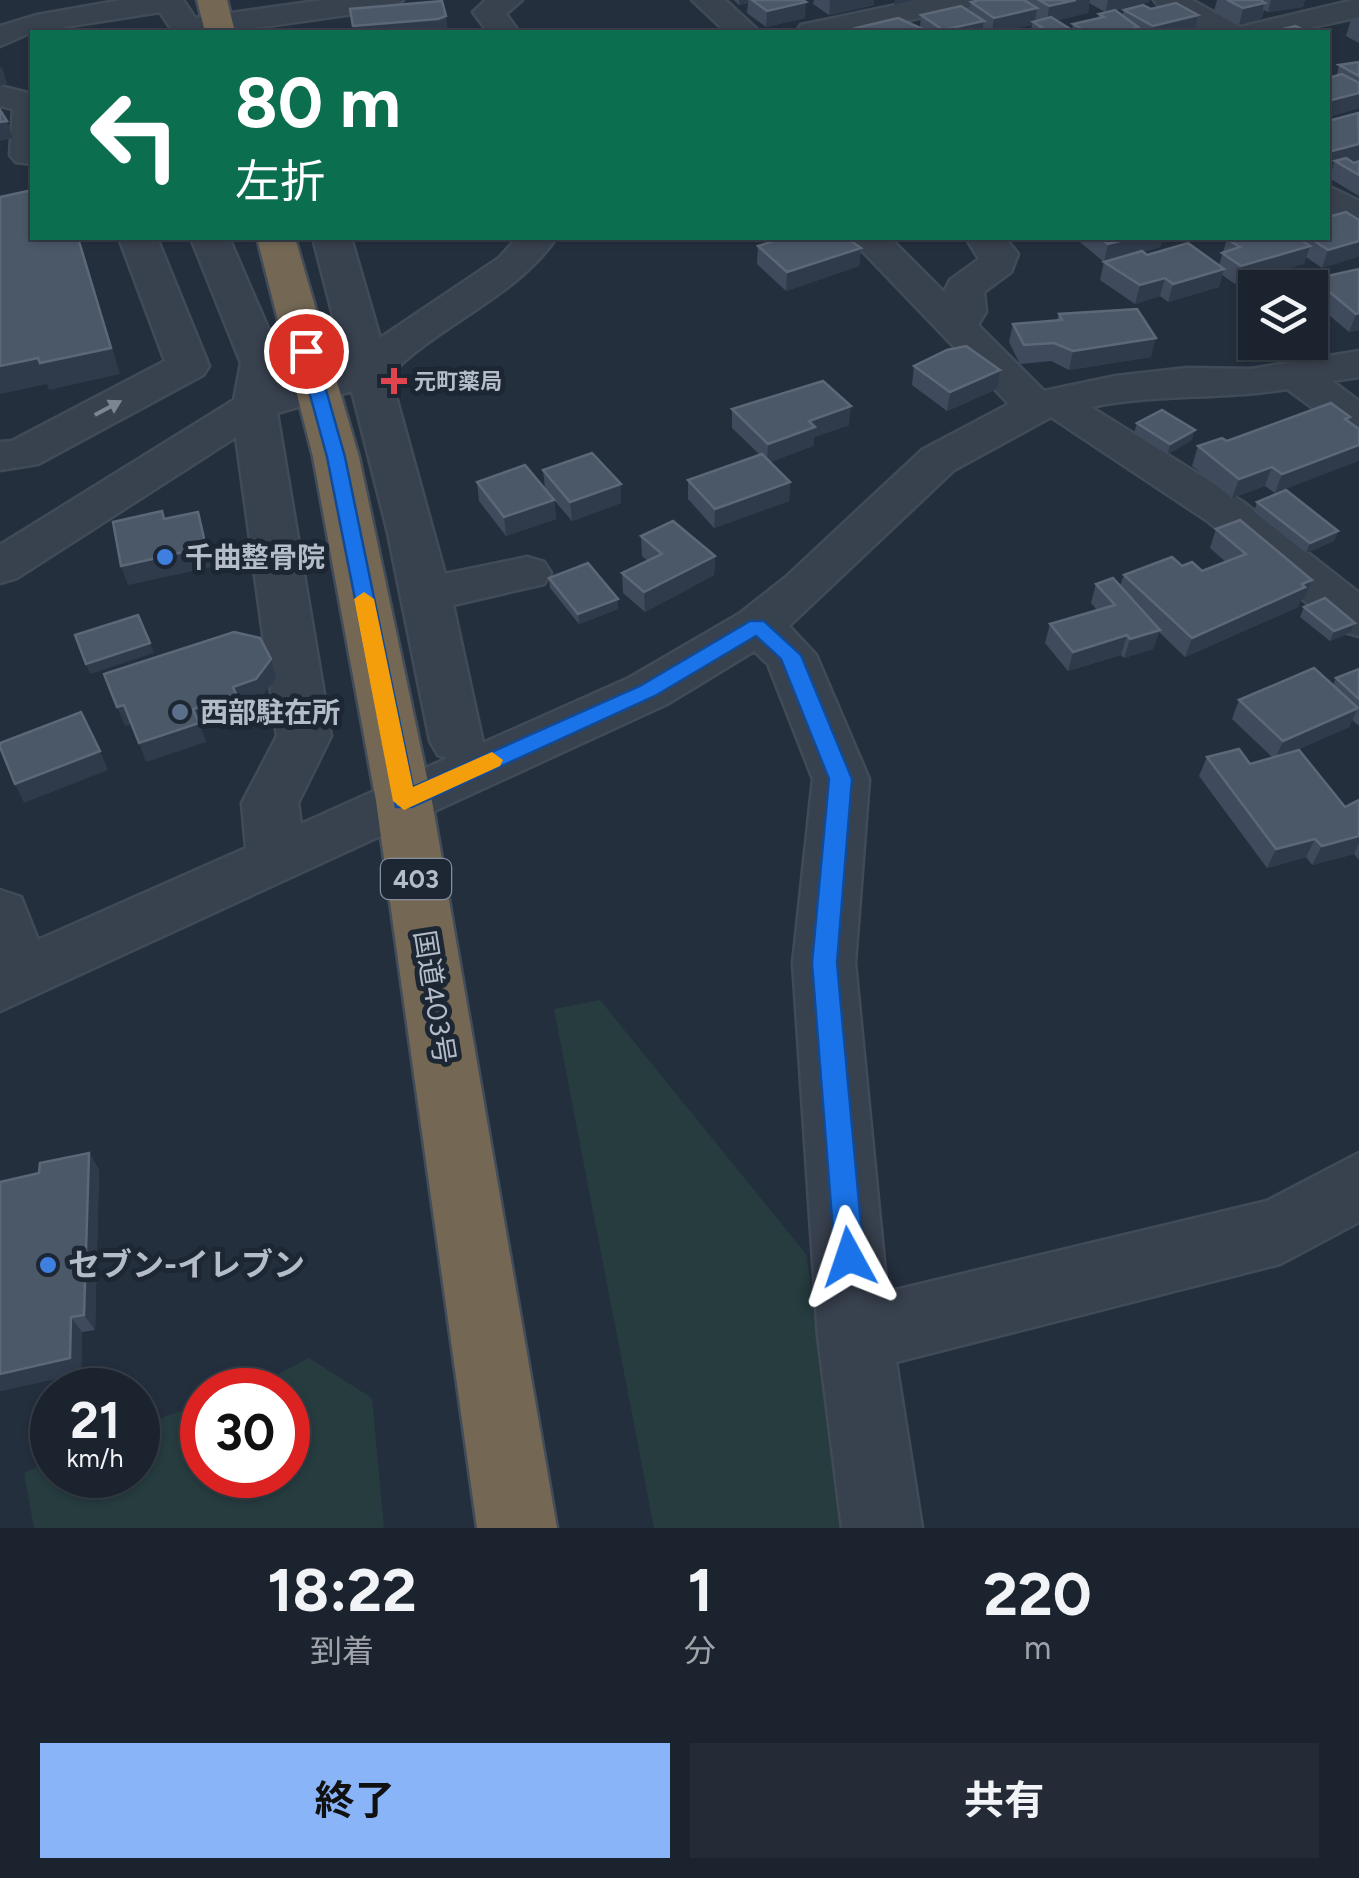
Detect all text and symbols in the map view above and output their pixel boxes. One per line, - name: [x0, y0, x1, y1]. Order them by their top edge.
- text: 80 m: [235, 60, 401, 145]
- icon: left: [70, 70, 200, 200]
- text: 左折: [235, 154, 325, 208]
- map controls: [1238, 270, 1328, 360]
- button: layers: [1238, 270, 1328, 360]
- pin: [264, 309, 349, 394]
- icon: arrive: [279, 324, 334, 379]
- place label: 元町薬局: [414, 368, 502, 395]
- marker: 元町薬局: [383, 370, 405, 392]
- one-way arrow: [94, 400, 123, 417]
- place label: 千曲整骨院: [185, 540, 325, 574]
- marker: 千曲整骨院: [154, 546, 176, 568]
- place label: 西部駐在所: [200, 695, 340, 729]
- marker: 西部駐在所: [169, 701, 191, 723]
- road number: 403: [381, 859, 451, 899]
- street label: 国道403号: [408, 928, 462, 1066]
- position arrow: [797, 1205, 901, 1309]
- place label: セブン-イレブン: [68, 1246, 305, 1284]
- marker: セブン-イレブン: [37, 1254, 59, 1276]
- speed limit sign: 30: [180, 1368, 310, 1498]
- text: 21: [70, 1390, 120, 1451]
- text: km/h: [66, 1443, 124, 1473]
- text: 18:22: [267, 1554, 417, 1626]
- text: 1: [687, 1554, 713, 1626]
- text: 220: [983, 1558, 1092, 1630]
- text: m: [1024, 1629, 1051, 1667]
- text: 到着: [310, 1632, 374, 1670]
- text: 分: [684, 1632, 716, 1670]
- button: 終了: [40, 1743, 670, 1858]
- button: 共有: [690, 1743, 1319, 1858]

